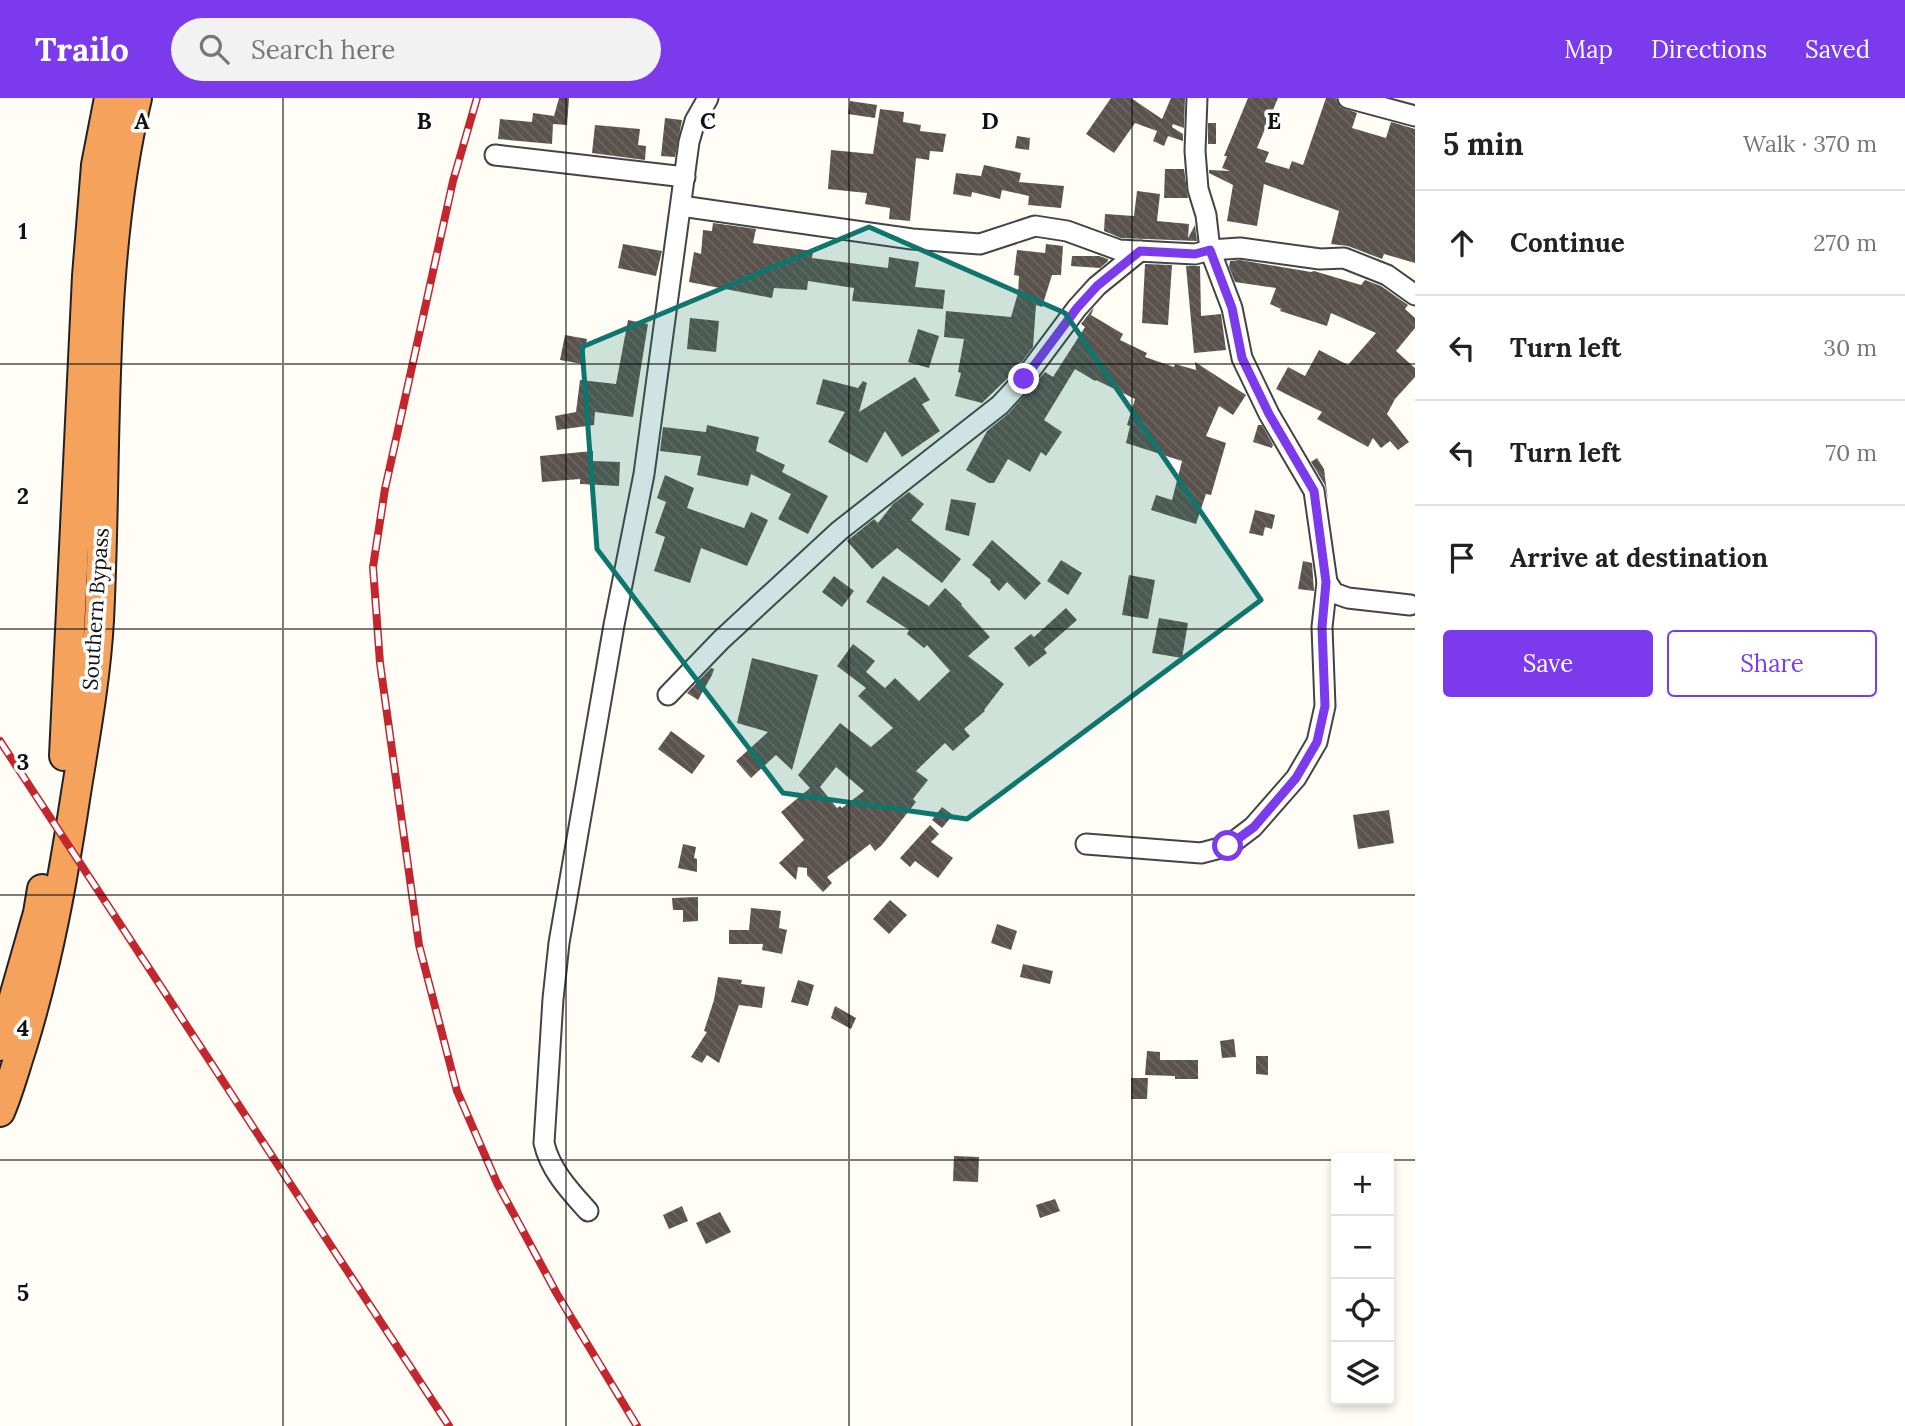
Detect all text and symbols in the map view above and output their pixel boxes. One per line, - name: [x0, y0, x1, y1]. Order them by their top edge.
- search box: [171, 18, 661, 81]
- text: Trailo: [35, 28, 129, 70]
- icon: search: [195, 30, 233, 68]
- text: Search here: [251, 33, 395, 66]
- text: Map: [1564, 34, 1613, 65]
- text: Directions: [1651, 34, 1767, 65]
- text: Saved: [1805, 34, 1870, 65]
- text: A: [134, 106, 150, 135]
- text: B: [416, 106, 432, 135]
- text: C: [700, 106, 716, 135]
- text: D: [981, 106, 999, 135]
- text: E: [1267, 106, 1281, 135]
- text: 5 min: [1443, 125, 1524, 163]
- text: Walk · 370 m: [1743, 129, 1877, 158]
- text: 1: [18, 216, 28, 245]
- icon: ahead: [1443, 224, 1481, 262]
- text: Continue: [1510, 226, 1625, 259]
- text: 270 m: [1813, 228, 1877, 257]
- icon: left: [1443, 329, 1481, 367]
- text: Turn left: [1510, 331, 1621, 364]
- text: 30 m: [1823, 333, 1877, 362]
- route end: [1008, 363, 1039, 394]
- icon: left: [1443, 434, 1481, 472]
- text: Turn left: [1510, 436, 1621, 469]
- text: 70 m: [1826, 438, 1877, 467]
- text: 2: [17, 481, 29, 510]
- street label: Southern Bypass: [76, 527, 115, 691]
- icon: arrive: [1443, 539, 1481, 577]
- text: Arrive at destination: [1510, 541, 1768, 574]
- button: Save: [1443, 630, 1653, 697]
- button: Share: [1667, 630, 1877, 697]
- text: 3: [17, 747, 29, 776]
- route start: [1212, 830, 1243, 861]
- text: 4: [17, 1013, 29, 1042]
- map controls: [1331, 1153, 1394, 1405]
- button: +: [1331, 1153, 1394, 1216]
- button: −: [1331, 1216, 1394, 1279]
- text: 5: [17, 1278, 29, 1307]
- button: locate: [1331, 1279, 1394, 1342]
- button: layers: [1331, 1342, 1394, 1405]

